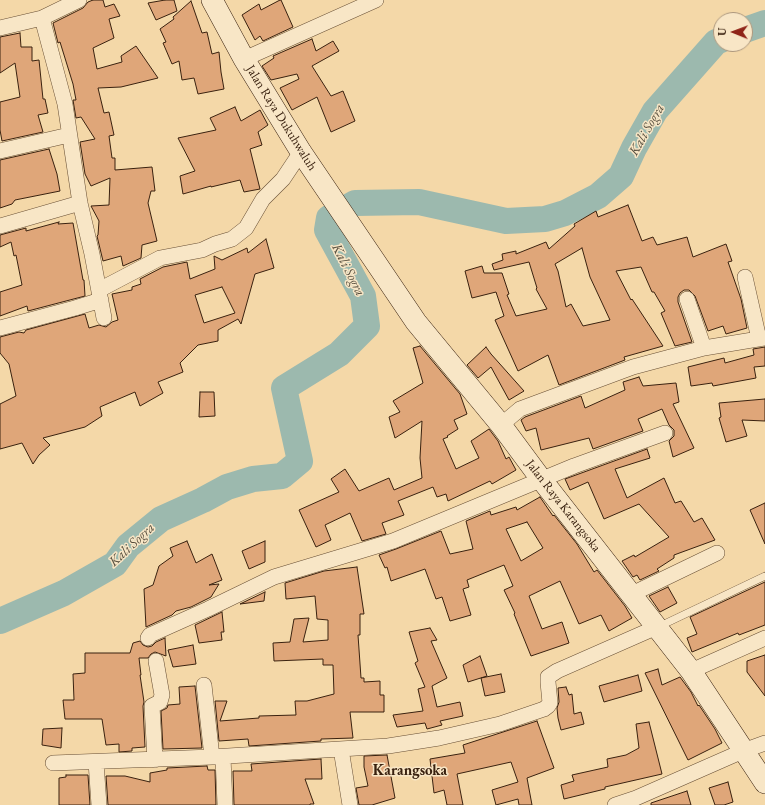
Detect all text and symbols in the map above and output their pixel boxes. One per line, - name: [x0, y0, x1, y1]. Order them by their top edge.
- north arrow: [713, 12, 753, 52]
- text: U: [715, 28, 729, 36]
- street label: Jalan Raya Dukuhwaluh: [242, 62, 320, 174]
- water label: Kali Sogra: [626, 101, 668, 159]
- water label: Kali Sogra: [328, 241, 368, 299]
- street label: Jalan Raya Karangsoka: [522, 457, 604, 555]
- water label: Kali Sogra: [106, 520, 158, 570]
- district label: Karangsoka: [373, 762, 447, 780]

